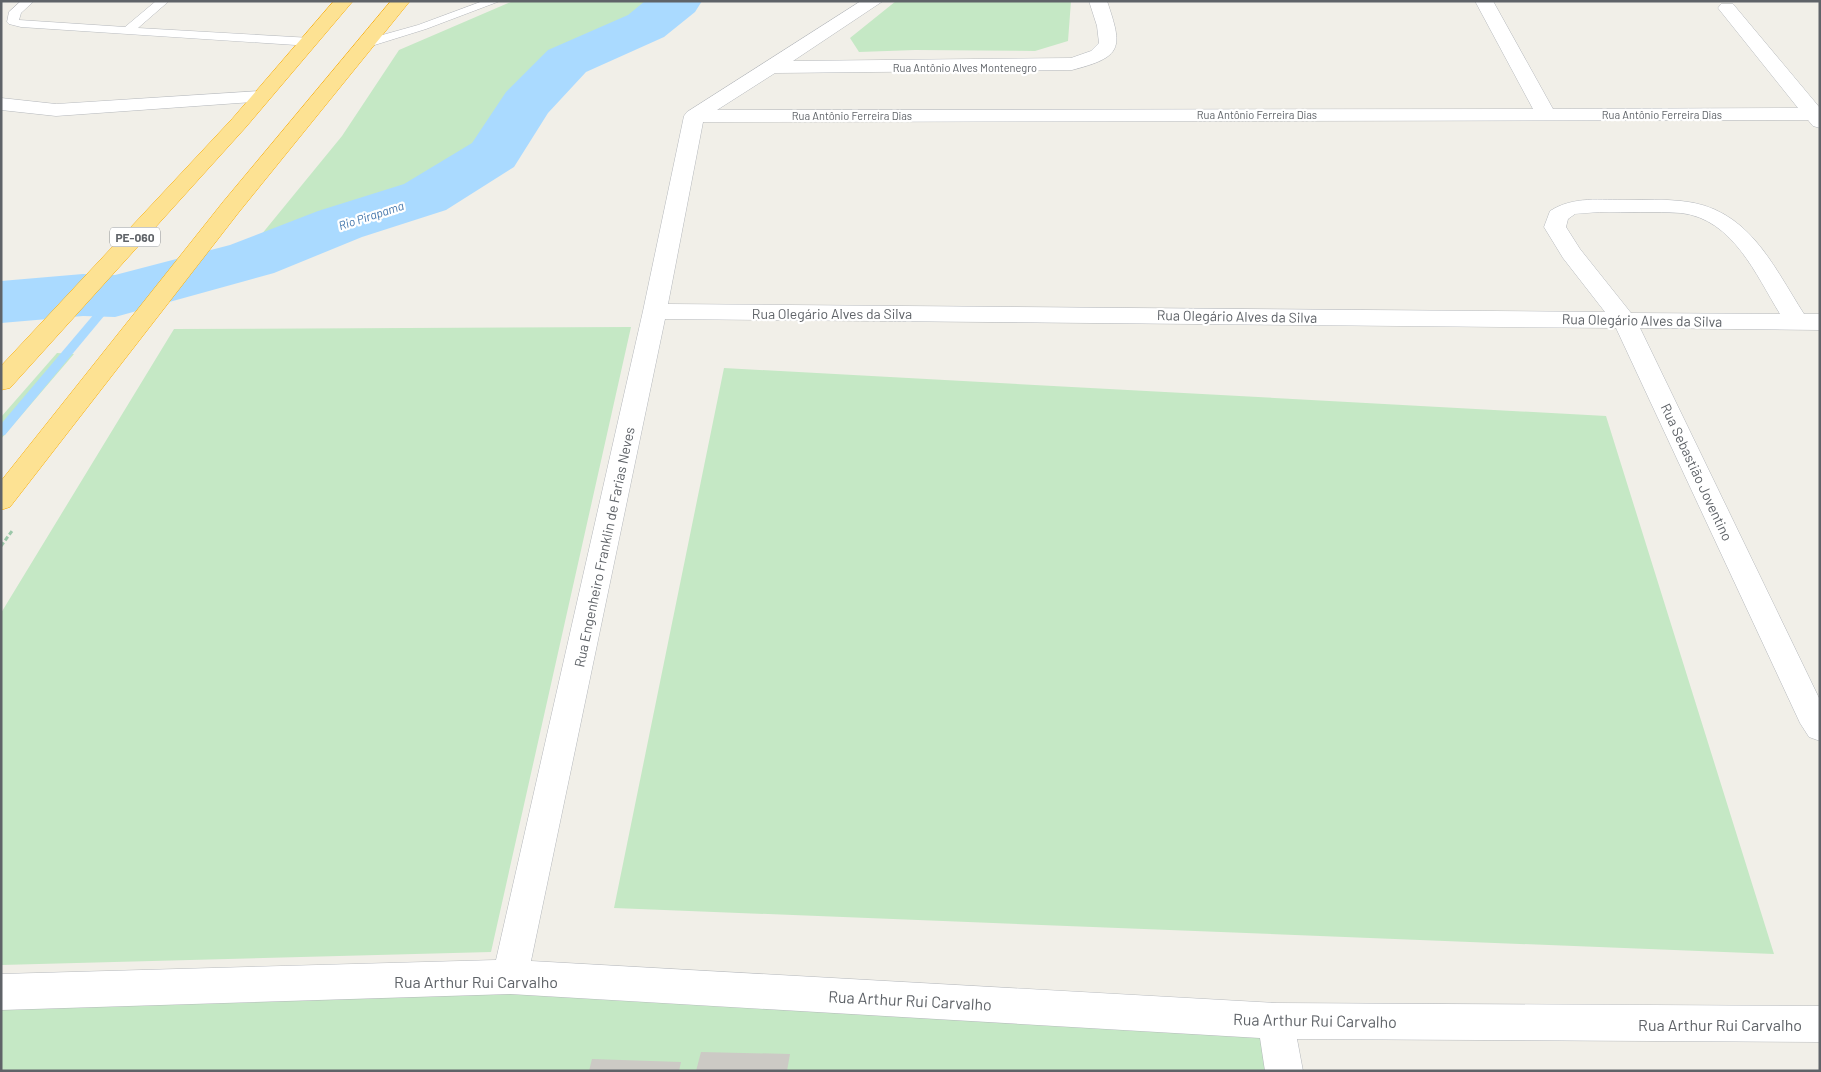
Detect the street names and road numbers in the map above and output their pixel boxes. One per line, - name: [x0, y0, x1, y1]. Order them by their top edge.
- street label: Rua Antônio Alves Montenegro: [893, 61, 1037, 74]
- street label: Rua Antônio Ferreira Dias: [1197, 108, 1317, 121]
- street label: Rua Antônio Ferreira Dias: [1602, 108, 1722, 121]
- street label: Rua Antônio Ferreira Dias: [792, 109, 912, 122]
- road number: PE-060: [110, 228, 160, 246]
- street label: Rua Olegário Alves da Silva: [752, 305, 912, 322]
- street label: Rua Olegário Alves da Silva: [1157, 306, 1317, 326]
- street label: Rua Olegário Alves da Silva: [1562, 310, 1722, 330]
- street label: Rua Sebastião Joventino: [1658, 400, 1736, 544]
- street label: Rua Engenheiro Franklin de Farias Neves: [570, 425, 638, 669]
- street label: Rua Arthur Rui Carvalho: [394, 972, 558, 991]
- street label: Rua Arthur Rui Carvalho: [828, 986, 992, 1014]
- street label: Rua Arthur Rui Carvalho: [1233, 1009, 1397, 1031]
- street label: Rua Arthur Rui Carvalho: [1638, 1015, 1802, 1034]

